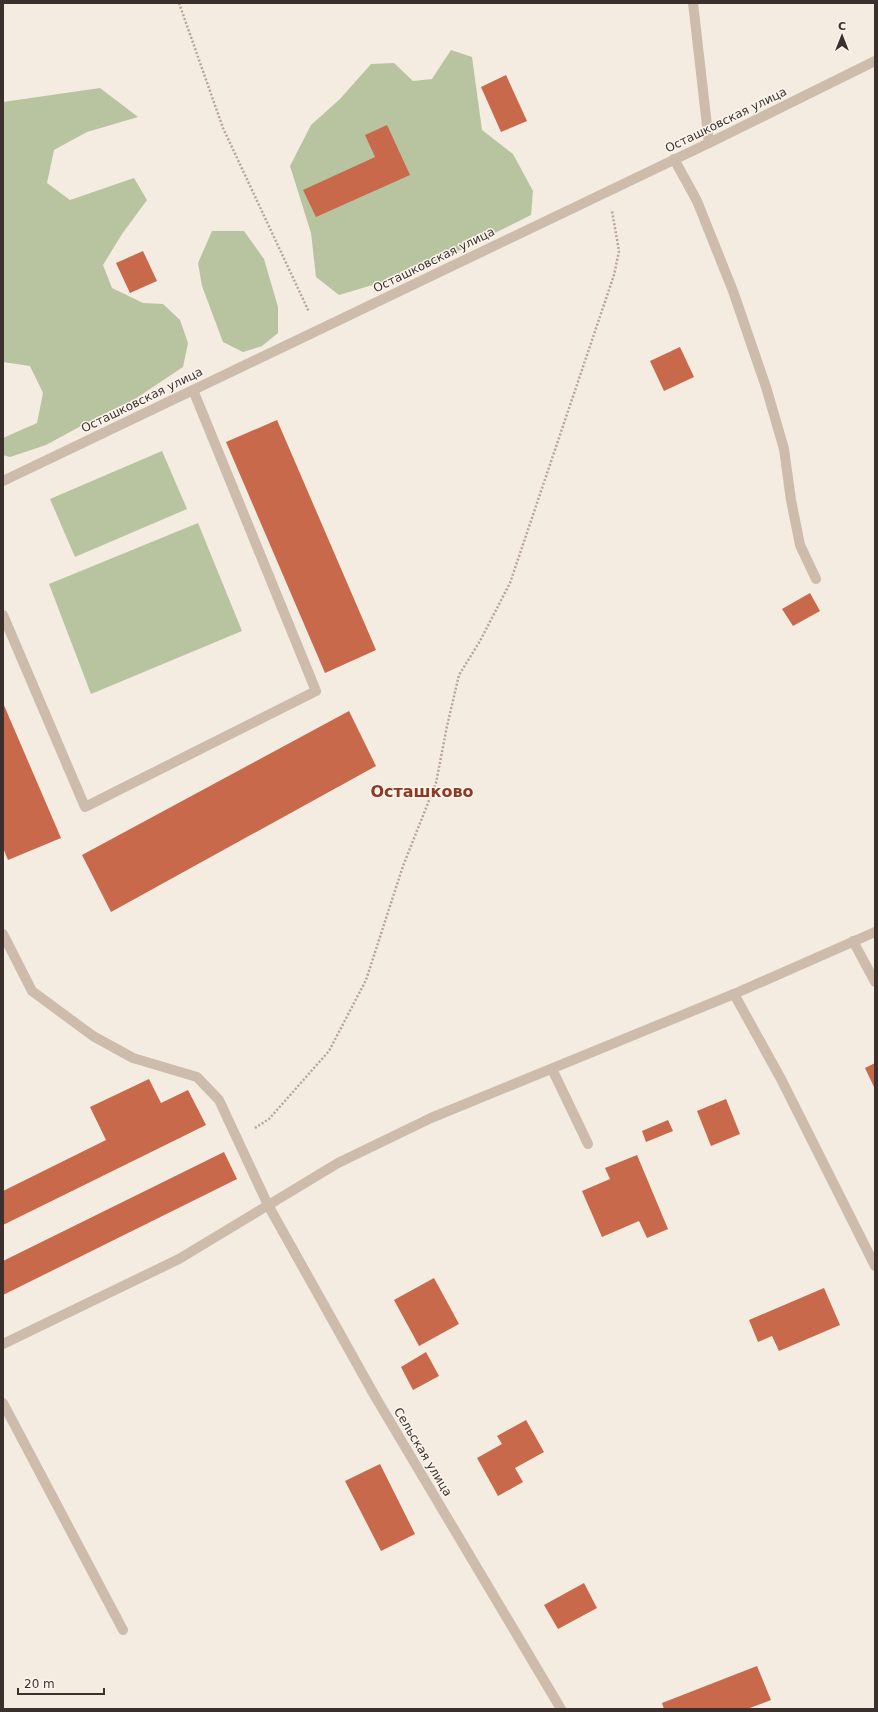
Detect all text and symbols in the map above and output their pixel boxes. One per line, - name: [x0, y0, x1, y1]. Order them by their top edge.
- north arrow: [822, 16, 862, 56]
- text: С: [838, 20, 846, 33]
- street label: Осташковская улица: [663, 84, 789, 156]
- street label: Осташковская улица: [371, 224, 497, 296]
- street label: Осташковская улица: [79, 364, 205, 436]
- district label: Осташково: [370, 782, 474, 801]
- street label: Сельская улица: [391, 1405, 455, 1499]
- scale bar: [18, 1670, 104, 1696]
- text: 20 m: [24, 1677, 55, 1691]

